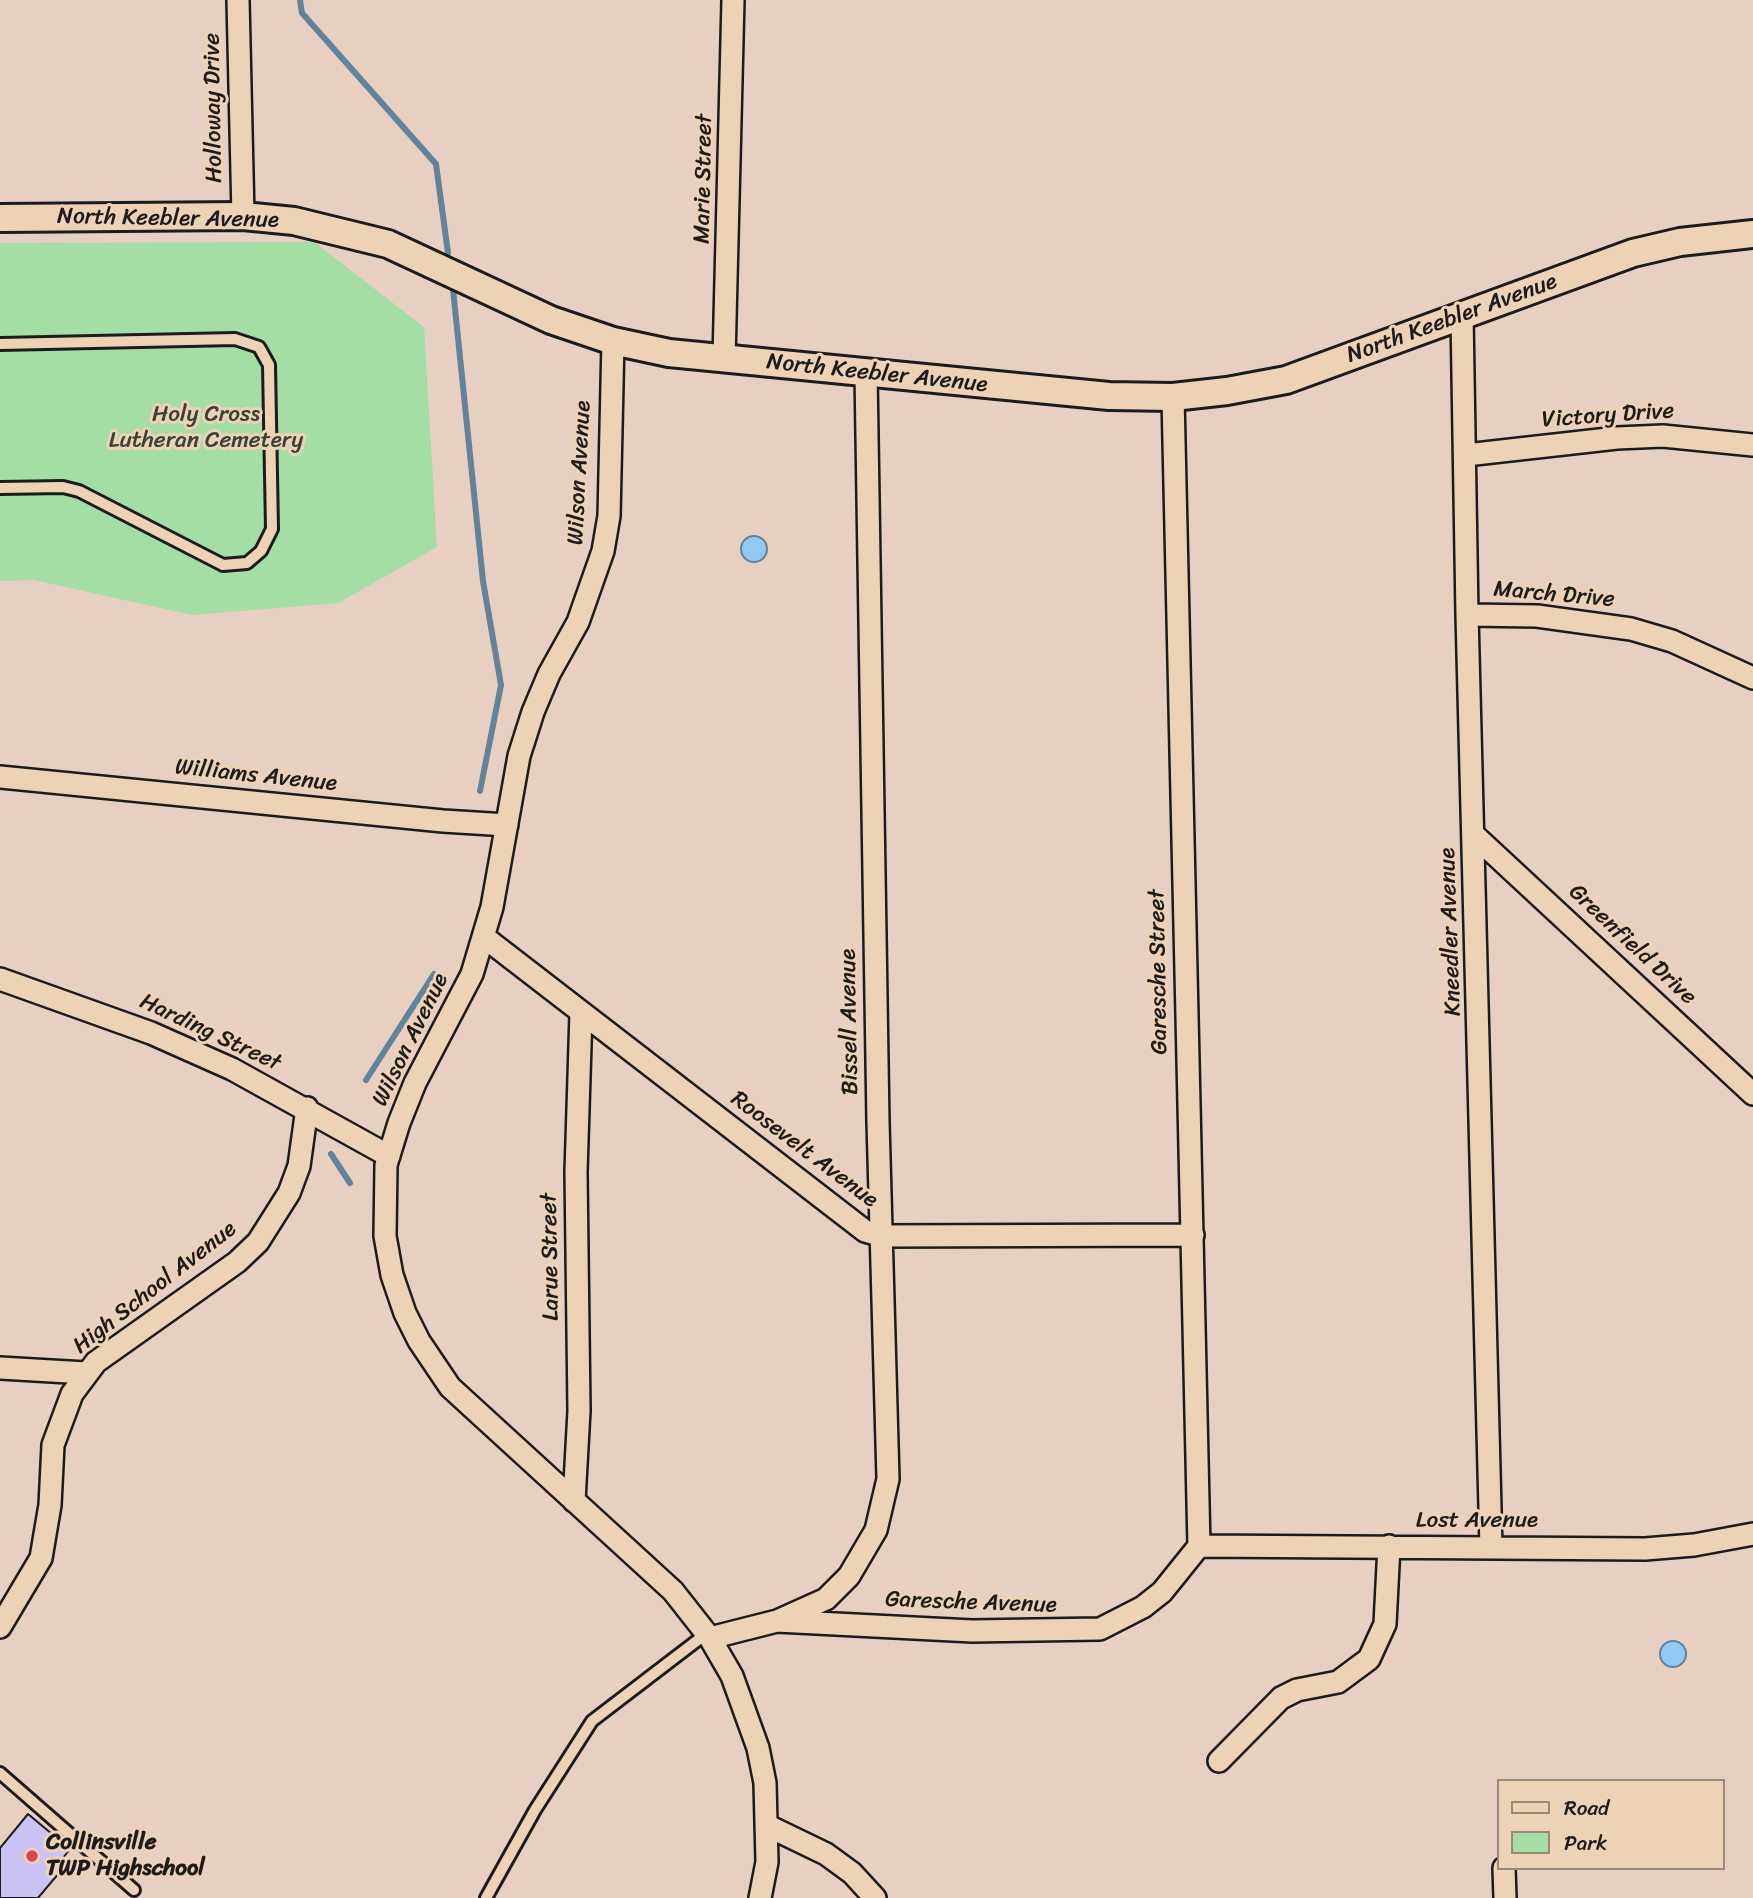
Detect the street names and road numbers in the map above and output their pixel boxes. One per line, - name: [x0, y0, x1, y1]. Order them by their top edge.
- street label: Holloway Drive: [199, 33, 229, 183]
- street label: Marie Street: [689, 114, 719, 244]
- street label: North Keebler Avenue: [57, 203, 279, 235]
- street label: North Keebler Avenue: [1343, 268, 1561, 370]
- street label: North Keebler Avenue: [765, 349, 989, 399]
- street label: Victory Drive: [1541, 398, 1675, 434]
- street label: Wilson Avenue: [562, 400, 598, 546]
- street label: March Drive: [1492, 576, 1616, 614]
- street label: Williams Avenue: [174, 754, 338, 798]
- street label: Kneedler Avenue: [1434, 847, 1468, 1017]
- street label: Greenfield Drive: [1562, 879, 1702, 1011]
- street label: Garesche Street: [1144, 889, 1174, 1055]
- street label: Bissell Avenue: [835, 949, 865, 1095]
- street label: Wilson Avenue: [367, 969, 455, 1111]
- street label: Harding Street: [135, 988, 285, 1078]
- street label: Roosevelt Avenue: [725, 1086, 883, 1214]
- street label: Larue Street: [536, 1193, 566, 1321]
- street label: High School Avenue: [68, 1216, 242, 1360]
- street label: Lost Avenue: [1416, 1507, 1538, 1535]
- street label: Garesche Avenue: [885, 1586, 1057, 1620]

